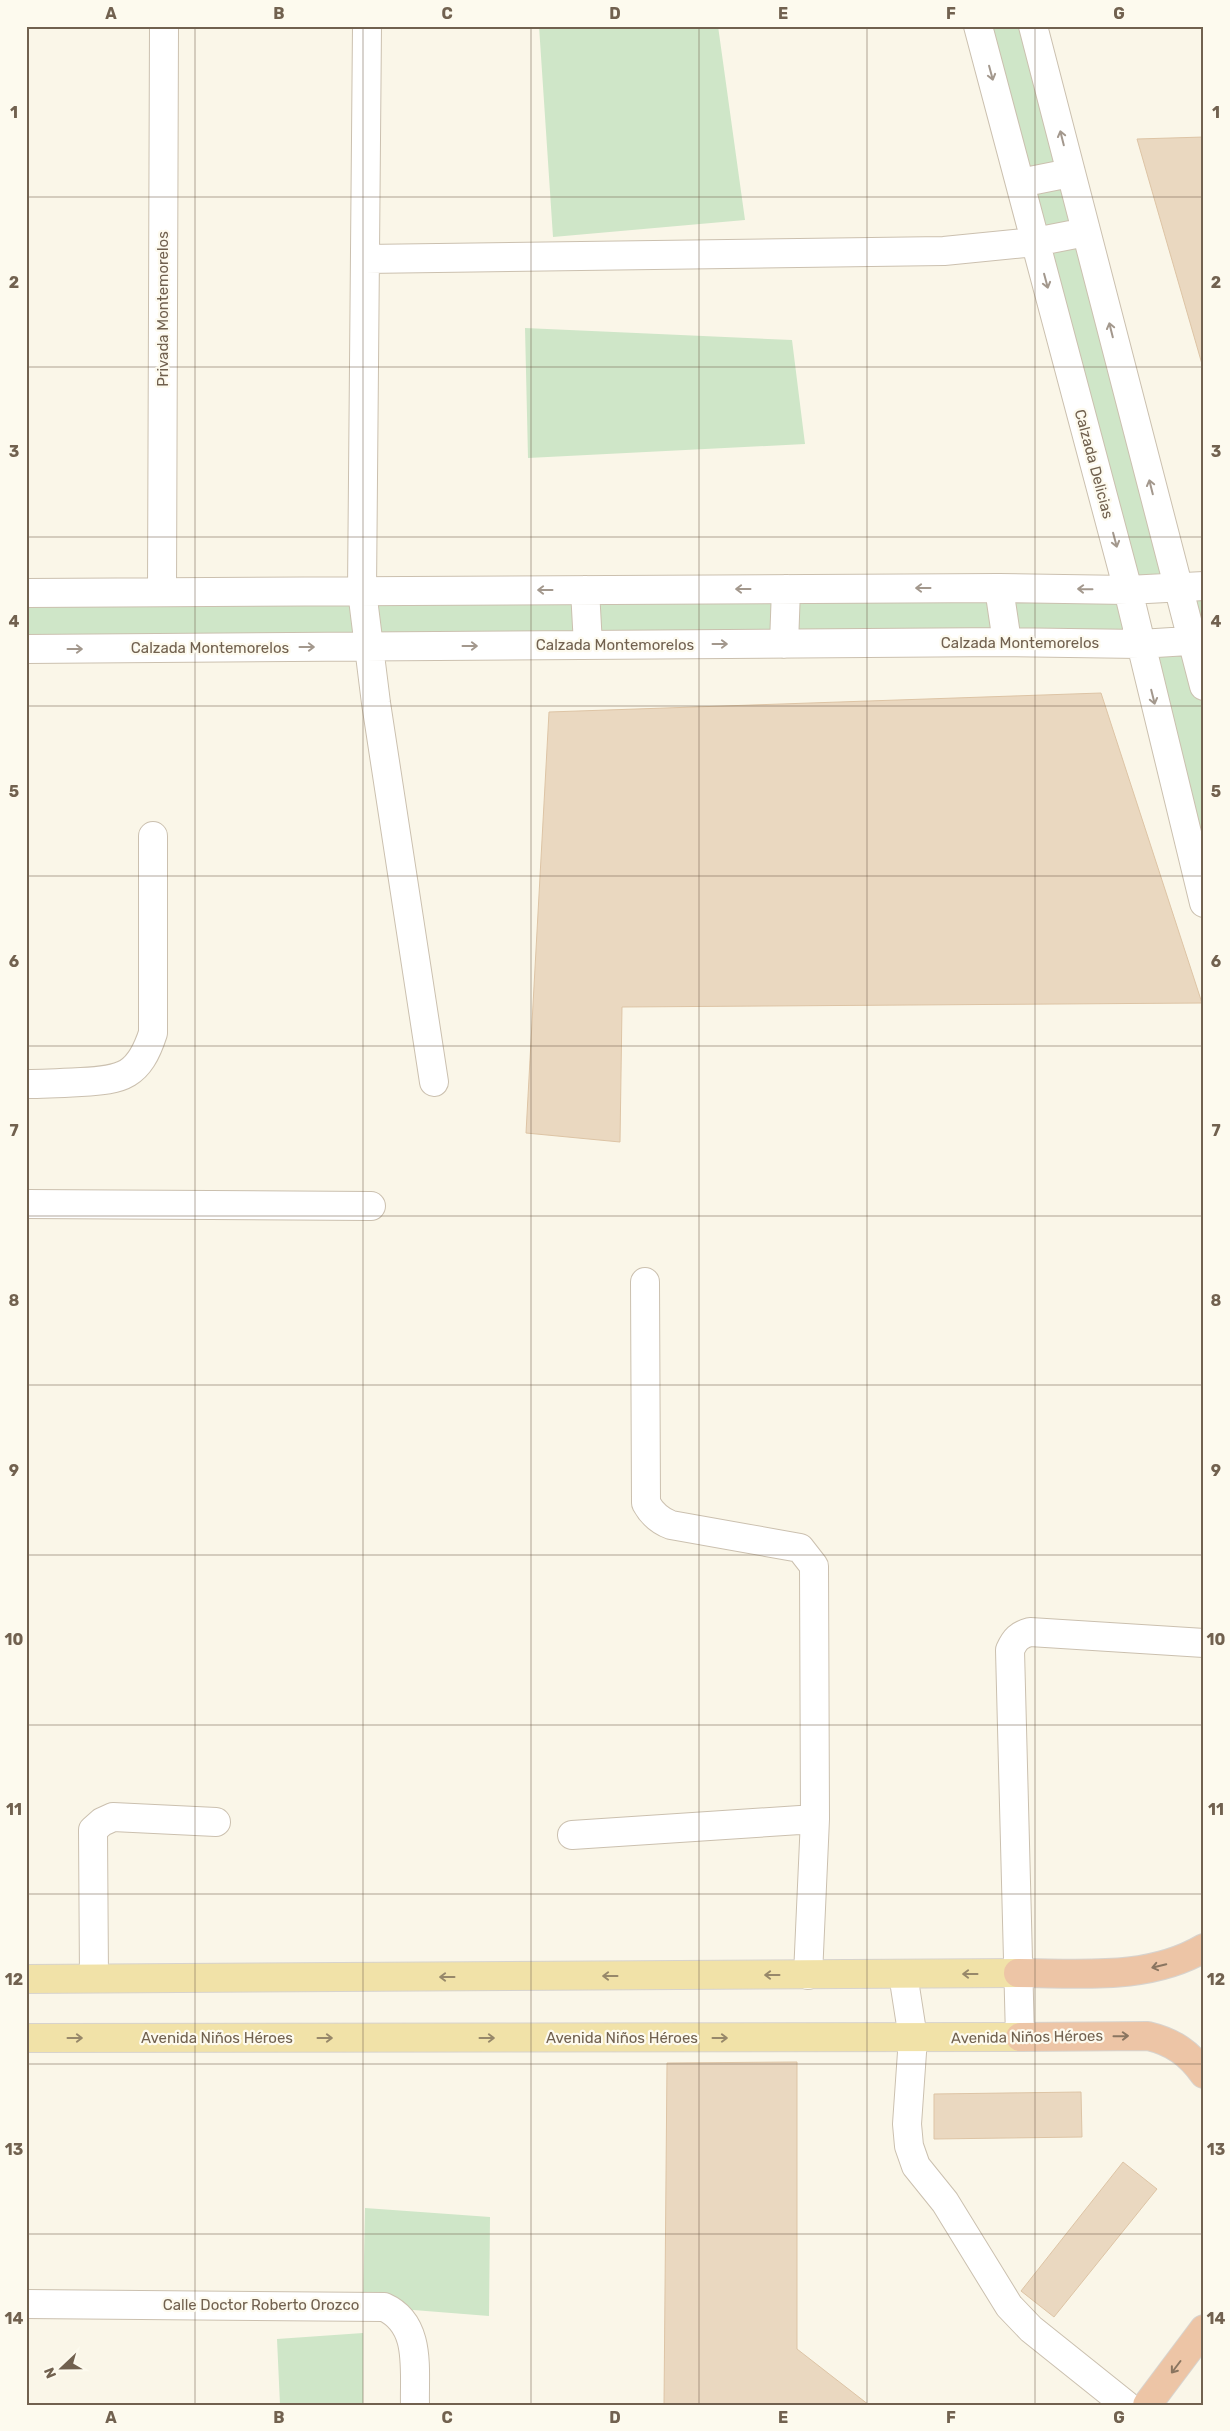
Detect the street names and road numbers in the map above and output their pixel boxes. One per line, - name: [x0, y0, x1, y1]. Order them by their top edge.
- street label: Privada Montemorelos: [154, 231, 172, 387]
- street label: Calzada Delicias: [1071, 407, 1117, 521]
- street label: Calzada Montemorelos: [941, 634, 1099, 652]
- street label: Calzada Montemorelos: [536, 636, 694, 654]
- street label: Calzada Montemorelos: [131, 639, 289, 657]
- street label: Avenida Niños Héroes: [951, 2027, 1104, 2047]
- street label: Avenida Niños Héroes: [141, 2029, 293, 2047]
- street label: Avenida Niños Héroes: [546, 2029, 698, 2047]
- street label: Calle Doctor Roberto Orozco: [163, 2296, 359, 2314]

